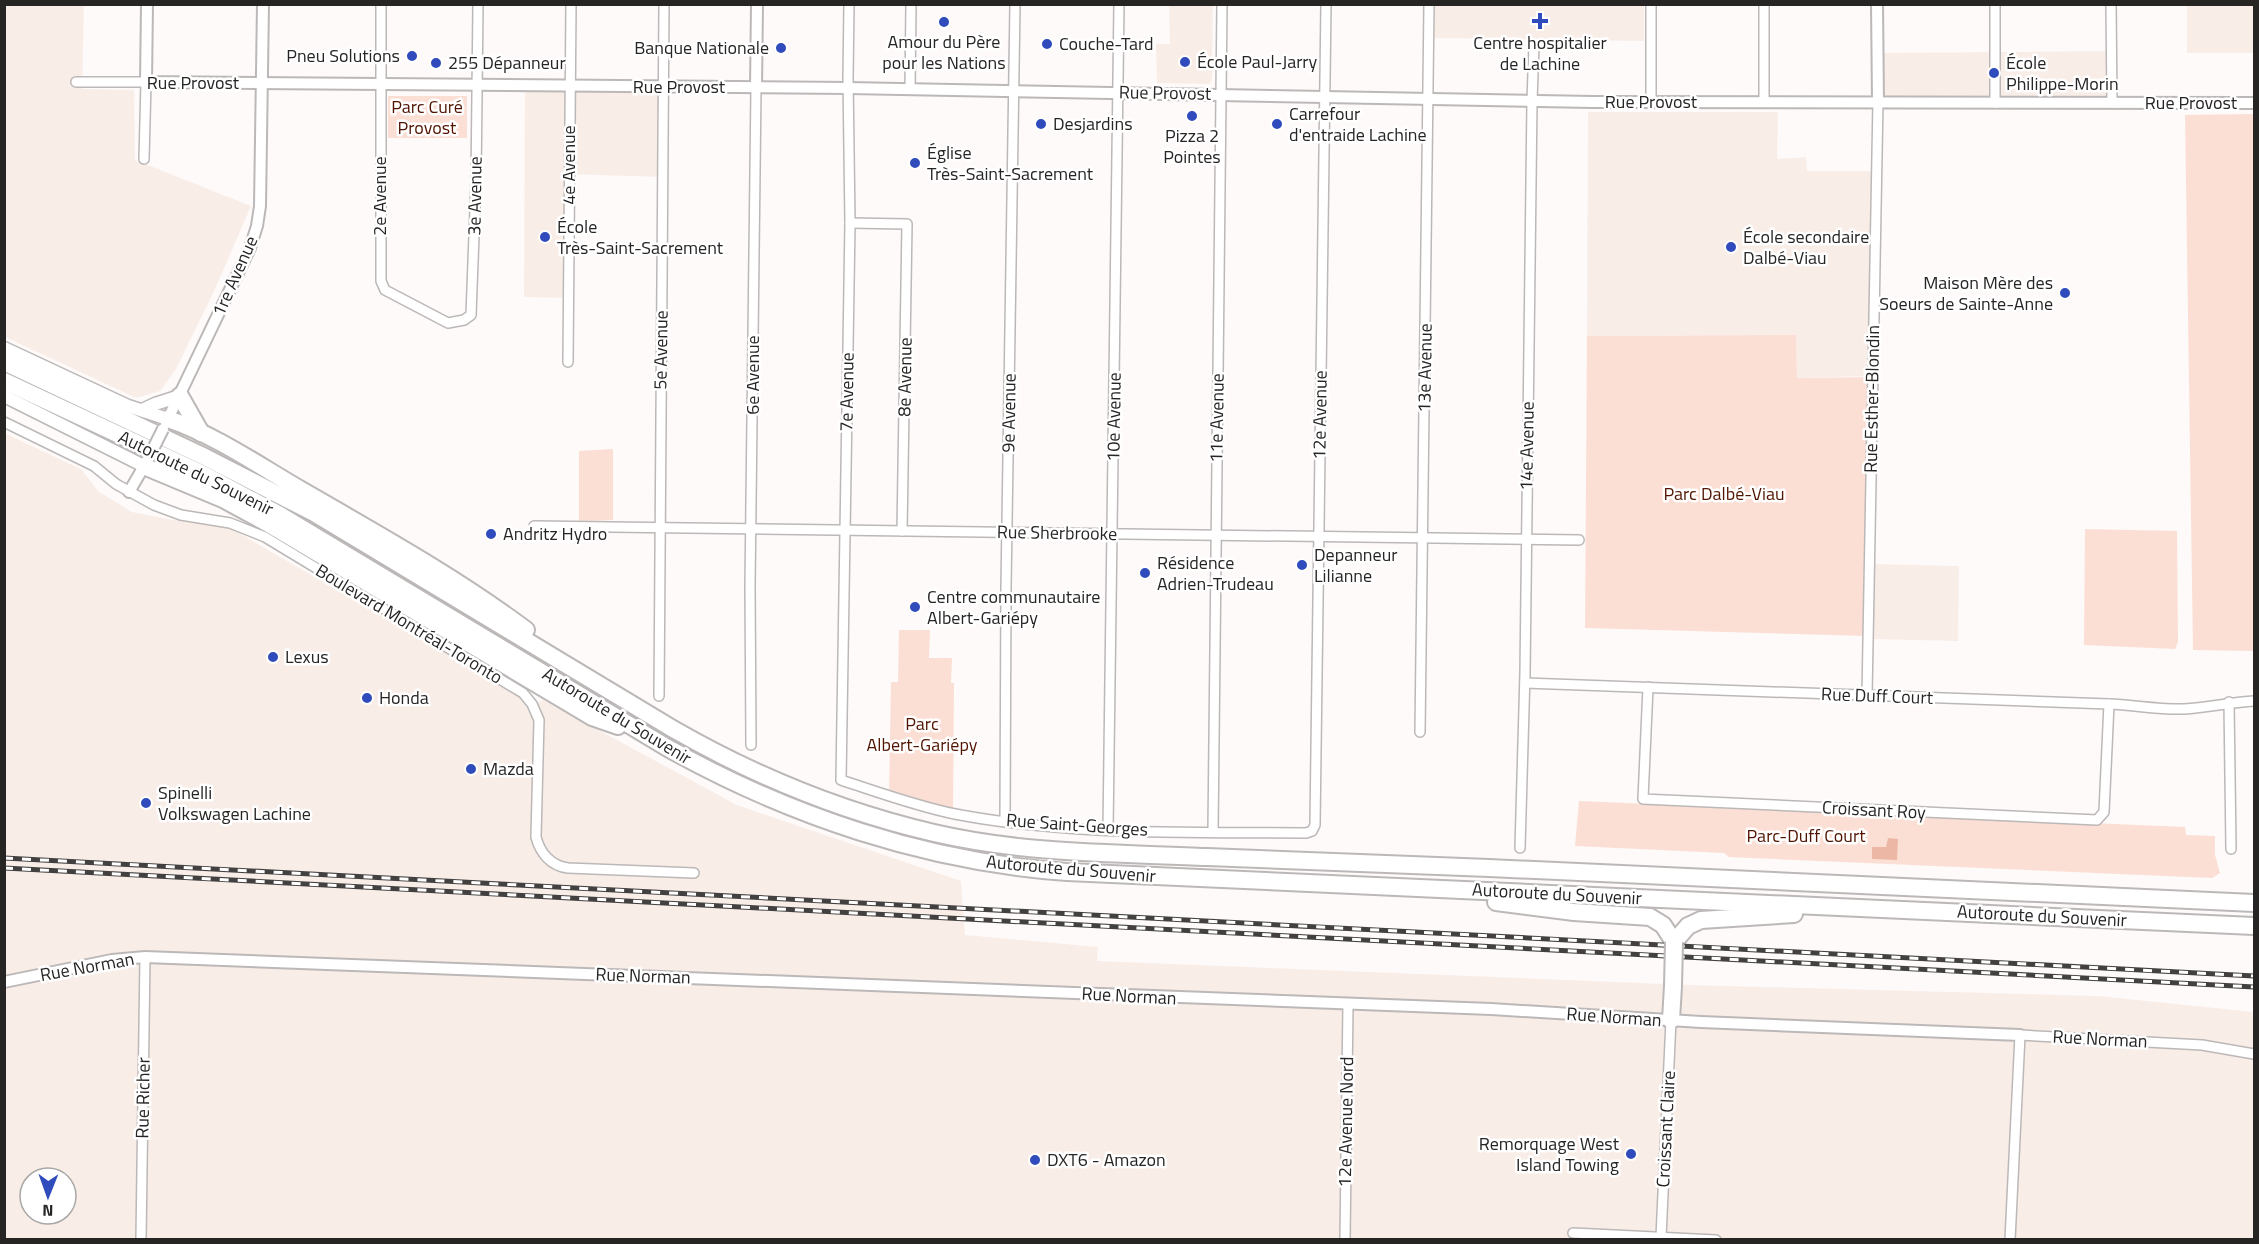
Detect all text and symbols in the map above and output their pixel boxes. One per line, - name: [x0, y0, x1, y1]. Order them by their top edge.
- marker: Centre hospitalier de Lachine: [1531, 12, 1549, 30]
- marker: Amour du Père pour les Nations: [937, 15, 951, 29]
- place label: Amour du Père pour les Nations: [882, 28, 1006, 76]
- place label: Centre hospitalier de Lachine: [1473, 29, 1607, 77]
- place label: Couche-Tard: [1059, 30, 1153, 57]
- place label: Banque Nationale: [634, 34, 769, 61]
- marker: Couche-Tard: [1040, 37, 1054, 51]
- marker: Banque Nationale: [774, 41, 788, 55]
- place label: Pneu Solutions: [286, 42, 400, 69]
- place label: École Paul-Jarry: [1197, 48, 1318, 75]
- marker: Pneu Solutions: [405, 49, 419, 63]
- place label: 255 Dépanneur: [448, 49, 566, 76]
- place label: École Philippe-Morin: [2006, 49, 2119, 97]
- marker: École Paul-Jarry: [1178, 55, 1192, 69]
- marker: 255 Dépanneur: [429, 56, 443, 70]
- marker: École Philippe-Morin: [1987, 66, 2001, 80]
- street label: Rue Provost: [147, 69, 240, 96]
- street label: Rue Provost: [633, 73, 726, 100]
- street label: Rue Provost: [1119, 78, 1212, 107]
- street label: Rue Provost: [1605, 88, 1698, 115]
- street label: Rue Provost: [2145, 89, 2238, 116]
- park label: Parc Curé Provost: [391, 93, 463, 141]
- place label: Carrefour d'entraide Lachine: [1289, 100, 1427, 148]
- marker: Pizza 2 Pointes: [1185, 109, 1199, 123]
- place label: Desjardins: [1053, 110, 1133, 137]
- marker: Desjardins: [1034, 117, 1048, 131]
- marker: Carrefour d'entraide Lachine: [1270, 117, 1284, 131]
- place label: Pizza 2 Pointes: [1163, 122, 1221, 170]
- street label: 4e Avenue: [555, 125, 582, 205]
- place label: Église Très-Saint-Sacrement: [927, 139, 1094, 187]
- street label: 2e Avenue: [366, 156, 393, 236]
- street label: 3e Avenue: [460, 156, 489, 236]
- marker: Église Très-Saint-Sacrement: [908, 156, 922, 170]
- place label: École Très-Saint-Sacrement: [557, 213, 724, 261]
- place label: École secondaire Dalbé-Viau: [1743, 223, 1869, 271]
- marker: École Très-Saint-Sacrement: [538, 230, 552, 244]
- street label: 1re Avenue: [205, 231, 264, 320]
- marker: École secondaire Dalbé-Viau: [1724, 240, 1738, 254]
- place label: Maison Mère des Soeurs de Sainte-Anne: [1879, 269, 2053, 317]
- marker: Maison Mère des Soeurs de Sainte-Anne: [2058, 286, 2072, 300]
- street label: 5e Avenue: [646, 310, 675, 390]
- street label: 13e Avenue: [1410, 323, 1439, 413]
- street label: Rue Esther-Blondin: [1857, 325, 1886, 473]
- street label: 6e Avenue: [739, 335, 766, 415]
- street label: 8e Avenue: [890, 337, 919, 417]
- street label: 7e Avenue: [832, 352, 861, 432]
- street label: 12e Avenue: [1305, 370, 1334, 460]
- street label: 10e Avenue: [1099, 372, 1128, 462]
- street label: 9e Avenue: [994, 373, 1023, 453]
- street label: 11e Avenue: [1202, 373, 1231, 463]
- street label: 14e Avenue: [1512, 401, 1541, 491]
- street label: Autoroute du Souvenir: [114, 423, 278, 522]
- park label: Parc Dalbé-Viau: [1663, 480, 1785, 507]
- street label: Rue Sherbrooke: [997, 518, 1117, 547]
- place label: Andritz Hydro: [503, 520, 607, 547]
- marker: Andritz Hydro: [484, 527, 498, 541]
- place label: Depanneur Lilianne: [1314, 541, 1397, 589]
- place label: Résidence Adrien-Trudeau: [1157, 549, 1274, 597]
- street label: Boulevard Montréal-Toronto: [311, 557, 508, 690]
- marker: Depanneur Lilianne: [1295, 558, 1309, 572]
- marker: Résidence Adrien-Trudeau: [1138, 566, 1152, 580]
- place label: Centre communautaire Albert-Gariépy: [927, 583, 1100, 631]
- marker: Centre communautaire Albert-Gariépy: [908, 600, 922, 614]
- place label: Lexus: [285, 643, 329, 670]
- marker: Lexus: [266, 650, 280, 664]
- street label: Autoroute du Souvenir: [537, 660, 697, 771]
- street label: Rue Duff Court: [1821, 680, 1934, 711]
- place label: Honda: [379, 684, 429, 711]
- marker: Honda: [360, 691, 374, 705]
- park label: Parc Albert-Gariépy: [867, 710, 978, 758]
- place label: Mazda: [483, 755, 534, 782]
- marker: Mazda: [464, 762, 478, 776]
- place label: Spinelli Volkswagen Lachine: [158, 779, 311, 827]
- street label: Croissant Roy: [1821, 793, 1927, 826]
- marker: Spinelli Volkswagen Lachine: [139, 796, 153, 810]
- street label: Rue Saint-Georges: [1005, 806, 1149, 843]
- park label: Parc-Duff Court: [1747, 822, 1866, 849]
- street label: Autoroute du Souvenir: [985, 848, 1157, 889]
- street label: Autoroute du Souvenir: [1471, 876, 1643, 911]
- street label: Autoroute du Souvenir: [1956, 898, 2128, 933]
- street label: Rue Norman: [38, 945, 136, 988]
- street label: Rue Norman: [595, 960, 691, 991]
- street label: Rue Norman: [1081, 980, 1177, 1011]
- street label: Rue Norman: [1566, 1000, 1662, 1033]
- street label: Rue Norman: [2052, 1023, 2148, 1054]
- street label: 12e Avenue Nord: [1331, 1056, 1360, 1188]
- street label: Rue Richer: [128, 1057, 157, 1139]
- street label: Croissant Claire: [1649, 1070, 1682, 1188]
- place label: Remorquage West Island Towing: [1479, 1130, 1620, 1178]
- place label: DXT6 - Amazon: [1047, 1146, 1166, 1173]
- marker: Remorquage West Island Towing: [1624, 1147, 1638, 1161]
- marker: DXT6 - Amazon: [1028, 1153, 1042, 1167]
- north arrow: [18, 1166, 78, 1226]
- text: N: [42, 1199, 53, 1223]

